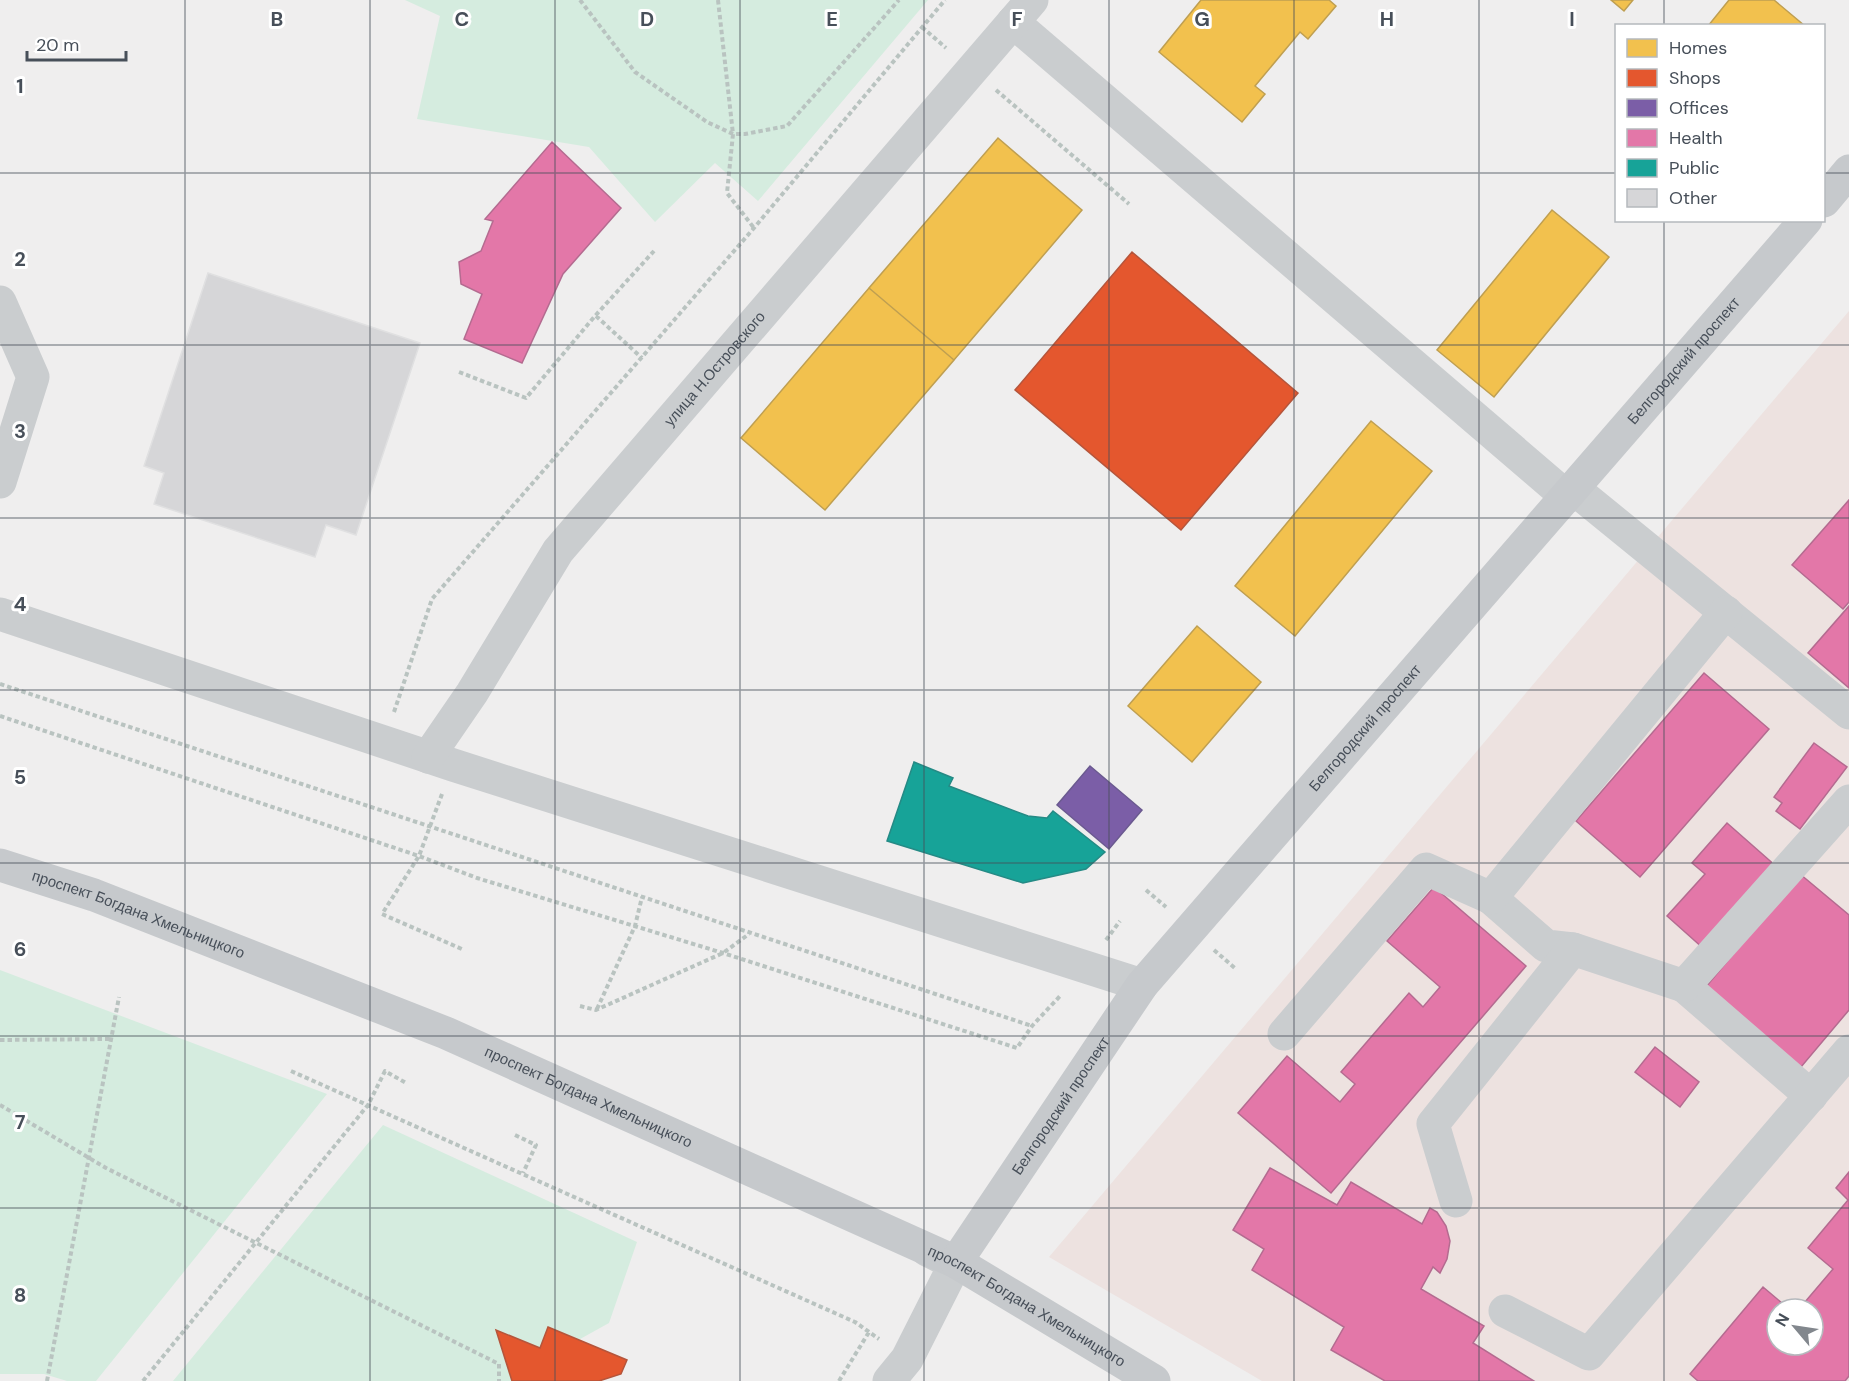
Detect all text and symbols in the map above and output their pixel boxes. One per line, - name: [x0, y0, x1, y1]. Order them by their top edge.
- text: B: [271, 6, 283, 32]
- text: C: [455, 6, 469, 32]
- text: D: [640, 6, 654, 32]
- text: E: [826, 6, 838, 32]
- text: F: [1011, 6, 1023, 32]
- text: G: [1194, 6, 1210, 32]
- text: H: [1380, 6, 1394, 32]
- text: I: [1569, 6, 1575, 32]
- scale bar: [27, 24, 126, 62]
- legend: [1615, 24, 1825, 222]
- text: 20 m: [36, 33, 79, 57]
- text: Homes: [1669, 36, 1727, 60]
- text: Shops: [1669, 66, 1721, 90]
- text: 1: [16, 73, 24, 99]
- text: Offices: [1669, 96, 1729, 120]
- text: Health: [1669, 126, 1723, 150]
- text: Public: [1669, 156, 1720, 180]
- text: Other: [1669, 186, 1718, 210]
- text: 2: [14, 246, 26, 272]
- street label: Белгородский проспект: [1623, 293, 1745, 429]
- street label: улица Н.Островского: [660, 307, 770, 431]
- text: 3: [14, 418, 26, 444]
- text: 4: [14, 591, 27, 617]
- street label: Белгородский проспект: [1304, 660, 1426, 796]
- text: 5: [14, 764, 26, 790]
- street label: проспект Богдана Хмельницкого: [29, 866, 248, 963]
- text: 6: [14, 936, 26, 962]
- street label: Белгородский проспект: [1007, 1033, 1114, 1179]
- street label: проспект Богдана Хмельницкого: [481, 1042, 696, 1152]
- text: 7: [15, 1109, 26, 1135]
- street label: проспект Богдана Хмельницкого: [925, 1241, 1129, 1372]
- text: 8: [14, 1282, 26, 1308]
- north arrow: [1765, 1297, 1825, 1357]
- text: N: [1770, 1310, 1794, 1330]

